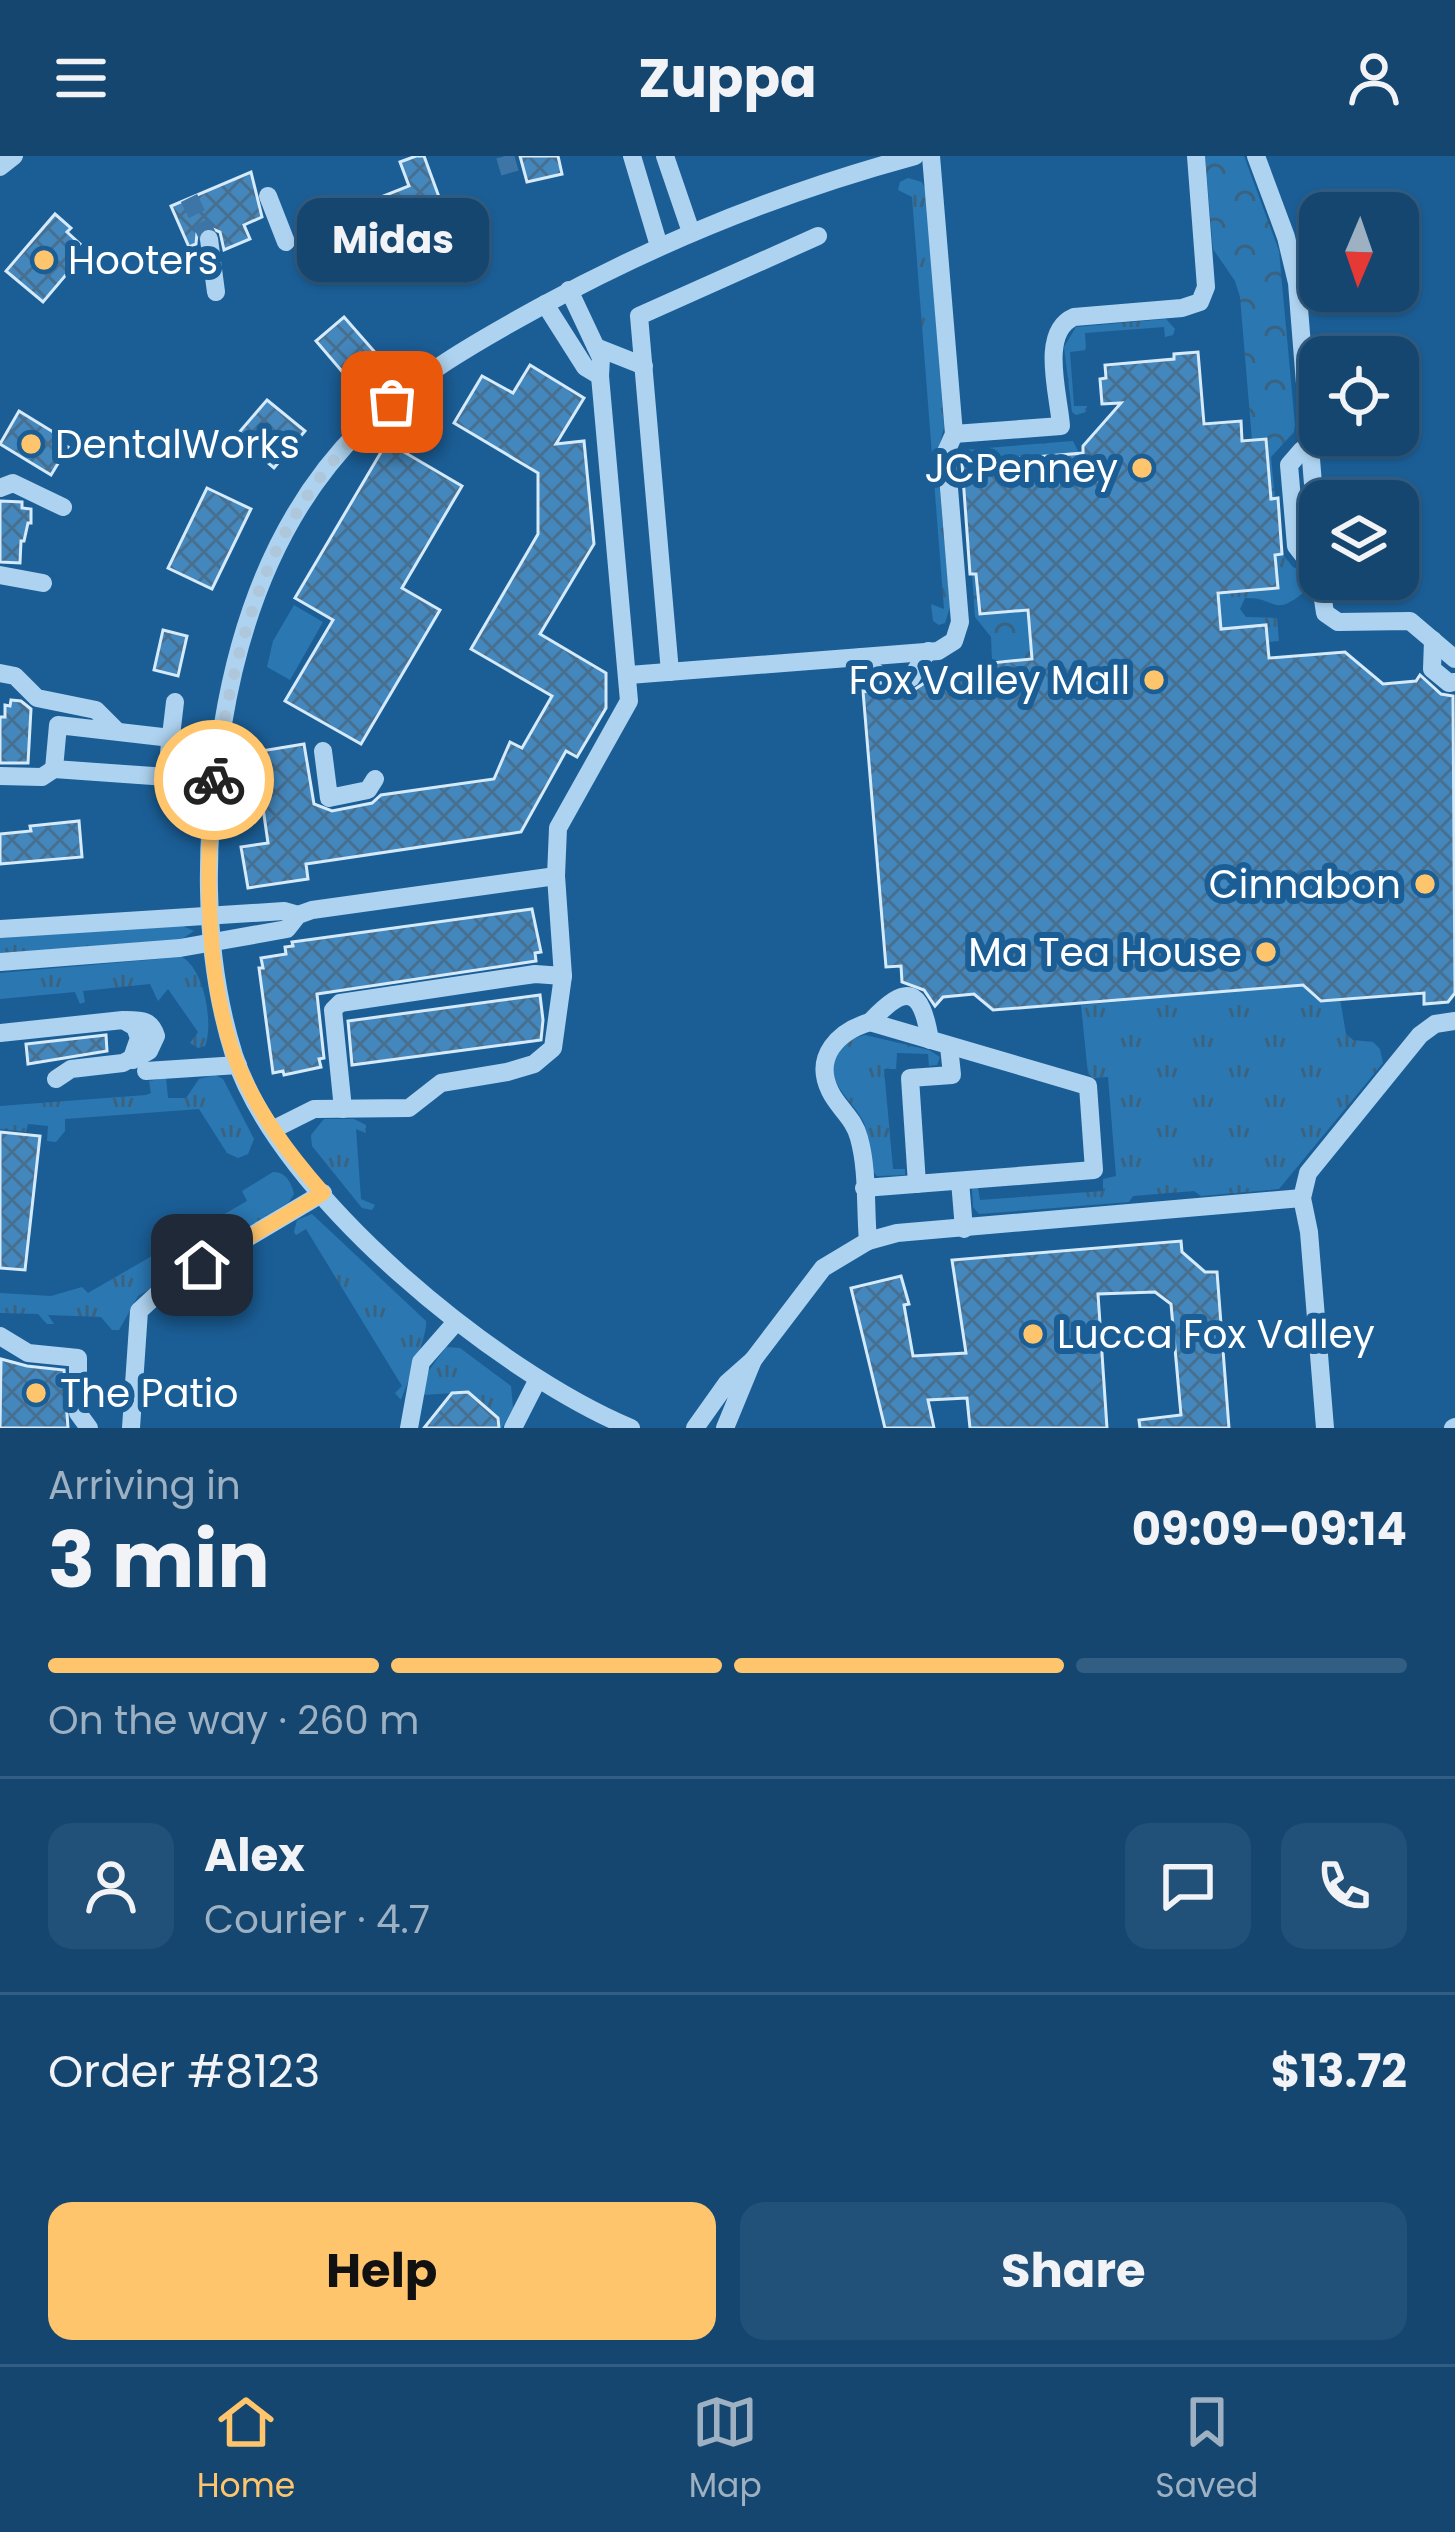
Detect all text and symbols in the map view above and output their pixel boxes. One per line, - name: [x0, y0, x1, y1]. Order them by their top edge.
- text: Zuppa: [638, 40, 817, 116]
- icon: menu: [48, 45, 114, 111]
- icon: person: [1341, 45, 1407, 111]
- north arrow: [1299, 192, 1419, 312]
- map controls: [1299, 192, 1419, 600]
- callout: Midas: [296, 198, 488, 282]
- text: Midas: [332, 212, 454, 267]
- place label: Hooters: [68, 233, 218, 288]
- marker: Hooters: [31, 247, 57, 273]
- button: locate: [1299, 336, 1419, 456]
- pin: [341, 351, 443, 453]
- icon: bag: [359, 369, 425, 435]
- place label: DentalWorks: [55, 417, 300, 472]
- marker: DentalWorks: [18, 431, 44, 457]
- place label: JCPenney: [924, 441, 1118, 496]
- marker: JCPenney: [1129, 455, 1155, 481]
- button: layers: [1299, 480, 1419, 600]
- place label: Fox Valley Mall: [849, 653, 1130, 708]
- marker: Fox Valley Mall: [1141, 667, 1167, 693]
- courier: [154, 720, 274, 840]
- icon: bike: [181, 747, 247, 813]
- place label: Cinnabon: [1209, 857, 1401, 912]
- marker: Cinnabon: [1412, 871, 1438, 897]
- place label: Ma Tea House: [968, 925, 1242, 980]
- marker: Ma Tea House: [1253, 939, 1279, 965]
- pin: [151, 1214, 253, 1316]
- icon: home: [169, 1232, 235, 1298]
- place label: Lucca Fox Valley: [1057, 1307, 1375, 1362]
- marker: Lucca Fox Valley: [1020, 1321, 1046, 1347]
- place label: The Patio: [60, 1366, 238, 1421]
- marker: The Patio: [23, 1380, 49, 1406]
- text: Arriving in: [48, 1458, 241, 1513]
- text: 09:09–09:14: [1132, 1498, 1407, 1561]
- text: 3 min: [48, 1505, 270, 1614]
- text: On the way · 260 m: [48, 1693, 419, 1748]
- button: person: [48, 1823, 174, 1949]
- button: chat: [1125, 1823, 1251, 1949]
- button: phone: [1281, 1823, 1407, 1949]
- text: Alex: [204, 1824, 305, 1887]
- text: Courier · 4.7: [204, 1892, 430, 1947]
- text: Order #8123: [48, 2040, 320, 2103]
- text: $13.72: [1271, 2040, 1407, 2103]
- button: Help: [48, 2202, 716, 2340]
- button: Share: [740, 2202, 1407, 2340]
- tab: Home: [197, 2389, 295, 2511]
- tab: Map: [689, 2389, 762, 2511]
- tab: Saved: [1155, 2389, 1258, 2511]

